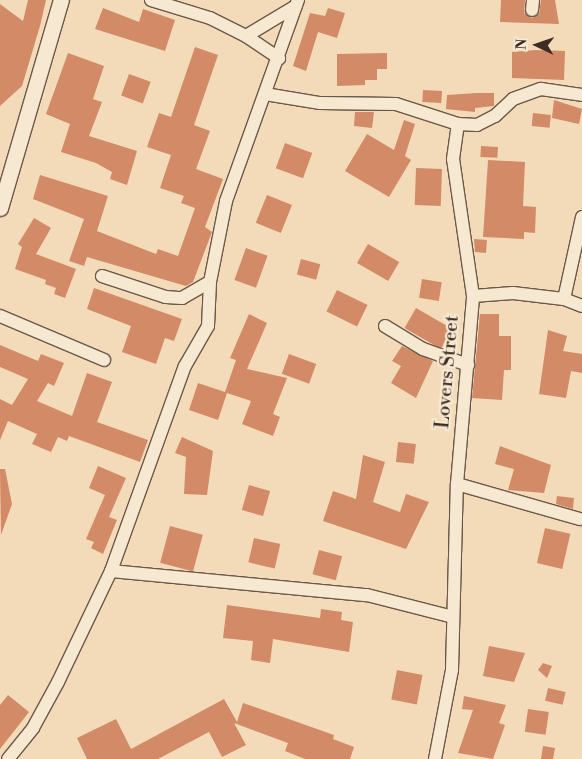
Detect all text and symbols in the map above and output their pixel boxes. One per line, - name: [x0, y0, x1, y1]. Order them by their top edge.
- north arrow: [512, 20, 562, 70]
- text: N: [513, 38, 531, 50]
- street label: Lovers Street: [432, 314, 464, 430]

